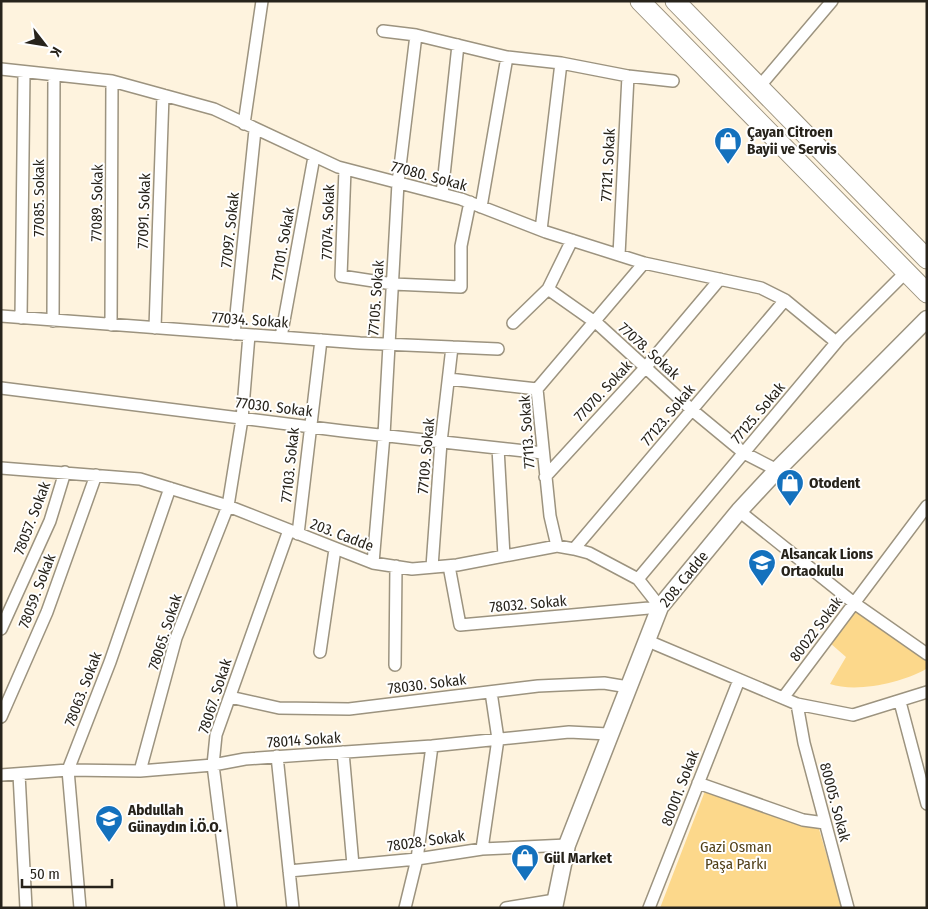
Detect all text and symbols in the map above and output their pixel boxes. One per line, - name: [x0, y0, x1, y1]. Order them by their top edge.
- north arrow: [20, 20, 70, 70]
- text: K: [46, 44, 65, 60]
- place label: Çayan Citroen Bayii ve Servis: [747, 123, 837, 158]
- shop icon: Çayan Citroen Bayii ve Servis: [713, 126, 743, 165]
- street label: 77121. Sokak: [597, 128, 619, 202]
- street label: 77080. Sokak: [389, 157, 469, 195]
- street label: 77085. Sokak: [30, 159, 48, 237]
- street label: 77089. Sokak: [87, 164, 107, 242]
- street label: 77091. Sokak: [134, 173, 154, 249]
- street label: 77074. Sokak: [318, 184, 338, 260]
- street label: 77097. Sokak: [217, 191, 243, 269]
- street label: 77101. Sokak: [268, 206, 298, 282]
- street label: 77105. Sokak: [364, 260, 388, 336]
- street label: 77034. Sokak: [211, 308, 289, 332]
- street label: 77078. Sokak: [615, 319, 683, 383]
- street label: 77070. Sokak: [570, 357, 636, 425]
- street label: 77125. Sokak: [727, 379, 789, 447]
- street label: 77123. Sokak: [637, 381, 699, 449]
- street label: 77030. Sokak: [234, 393, 314, 421]
- street label: 77113. Sokak: [515, 395, 539, 469]
- street label: 77109. Sokak: [414, 417, 438, 495]
- street label: 77103. Sokak: [277, 427, 303, 503]
- shop icon: Otodent: [775, 468, 805, 507]
- place label: Otodent: [809, 474, 861, 492]
- street label: 78057. Sokak: [10, 479, 54, 557]
- street label: 203. Cadde: [308, 515, 376, 555]
- place label: Alsancak Lions Ortaokulu: [780, 545, 873, 580]
- street label: 208. Cadde: [656, 547, 712, 611]
- school or university icon: Alsancak Lions Ortaokulu: [747, 548, 777, 587]
- street label: 78059. Sokak: [15, 551, 59, 631]
- street label: 78065. Sokak: [144, 592, 186, 672]
- street label: 78032. Sokak: [489, 592, 567, 616]
- street label: 80022 Sokak: [786, 593, 846, 665]
- street label: 78063. Sokak: [61, 649, 105, 729]
- street label: 78067. Sokak: [194, 656, 236, 736]
- street label: 78030. Sokak: [387, 670, 467, 698]
- street label: 78014 Sokak: [267, 728, 341, 752]
- street label: 80001. Sokak: [657, 748, 703, 828]
- street label: 80005. Sokak: [816, 761, 854, 843]
- place label: Abdullah Günaydın İ.Ö.O.: [127, 801, 222, 836]
- school or university icon: Abdullah Günaydın İ.Ö.O.: [94, 804, 124, 843]
- street label: 78028. Sokak: [386, 827, 466, 855]
- park label: Gazi Osman Paşa Parkı: [700, 838, 772, 873]
- shop icon: Gül Market: [510, 843, 540, 882]
- place label: Gül Market: [544, 849, 613, 867]
- scale bar: [22, 856, 112, 888]
- text: 50 m: [30, 865, 60, 883]

